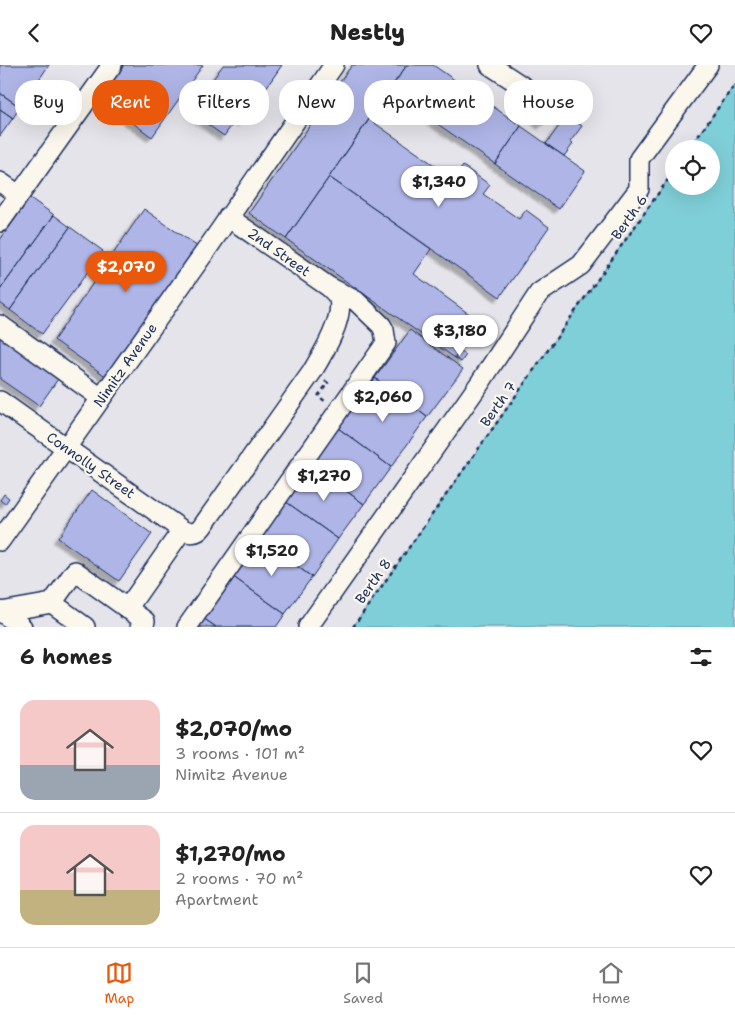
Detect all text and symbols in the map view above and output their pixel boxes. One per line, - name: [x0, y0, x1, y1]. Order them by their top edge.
- text: Nestly: [330, 18, 405, 47]
- icon: back: [20, 19, 48, 47]
- icon: heart: [687, 19, 715, 47]
- chip: Buy: [15, 80, 82, 125]
- chip: Rent: [92, 80, 169, 125]
- chip: Filters: [179, 80, 269, 125]
- chip: New: [279, 80, 354, 125]
- chip: Apartment: [364, 80, 494, 125]
- chip: House: [504, 80, 593, 125]
- map controls: [665, 140, 720, 195]
- button: locate: [665, 140, 720, 195]
- pin: $1,340: [398, 165, 480, 208]
- text: $1,340: [412, 171, 466, 192]
- street label: Berth 6: [607, 191, 651, 243]
- street label: 2nd Street: [244, 224, 314, 280]
- pin: $2,070: [85, 251, 167, 293]
- text: $2,070: [97, 256, 155, 277]
- pin: $3,180: [419, 315, 501, 357]
- street label: Nimitz Avenue: [89, 319, 161, 411]
- text: $3,180: [433, 320, 487, 341]
- street label: Berth 7: [476, 378, 520, 430]
- pin: $2,060: [342, 381, 424, 423]
- text: $2,060: [353, 386, 413, 407]
- street label: Connolly Street: [43, 428, 139, 502]
- pin: $1,270: [283, 459, 365, 502]
- text: $1,270: [297, 465, 351, 486]
- pin: $1,520: [231, 535, 313, 577]
- text: $1,520: [246, 540, 298, 561]
- street label: Berth 8: [351, 555, 395, 607]
- text: 6 homes: [20, 643, 112, 671]
- icon: filters: [687, 643, 715, 671]
- text: $2,070/mo: [175, 715, 292, 743]
- icon: home: [60, 720, 120, 780]
- icon: heart: [687, 736, 715, 764]
- text: 3 rooms · 101 m²: [175, 743, 305, 764]
- text: Nimitz Avenue: [175, 764, 288, 785]
- text: $1,270/mo: [175, 840, 286, 868]
- icon: home: [60, 845, 120, 905]
- icon: heart: [687, 861, 715, 889]
- text: 2 rooms · 70 m²: [175, 868, 303, 889]
- text: Apartment: [175, 889, 258, 910]
- tab: Map: [104, 959, 134, 1007]
- tab: Saved: [343, 959, 383, 1007]
- tab: Home: [592, 959, 631, 1007]

